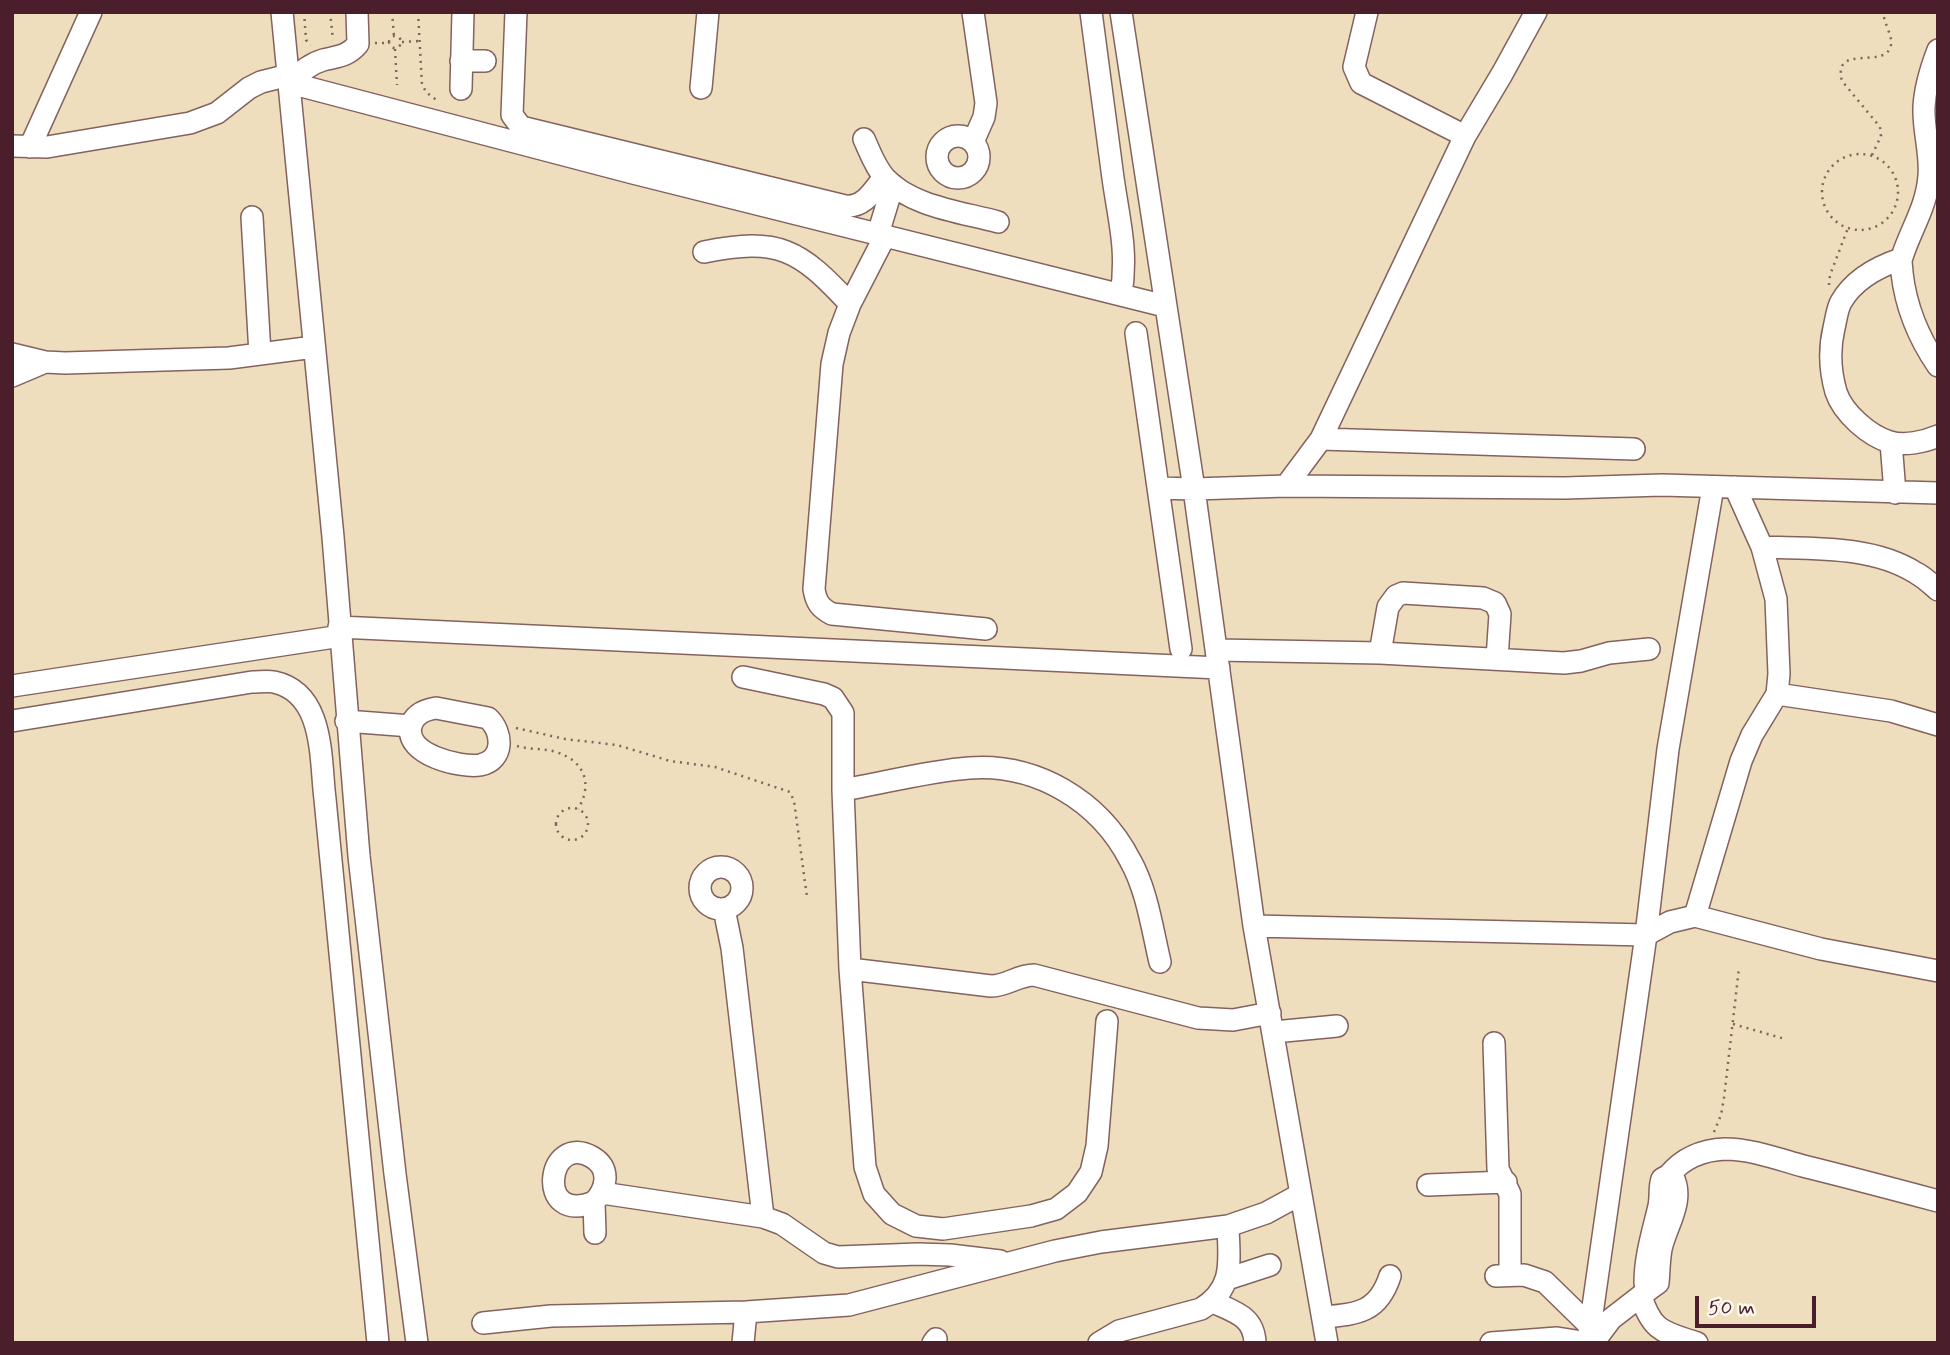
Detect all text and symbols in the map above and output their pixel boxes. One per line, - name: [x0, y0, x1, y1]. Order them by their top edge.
- scale bar: [1698, 1282, 1819, 1326]
- text: 50 m: [1708, 1294, 1755, 1322]

